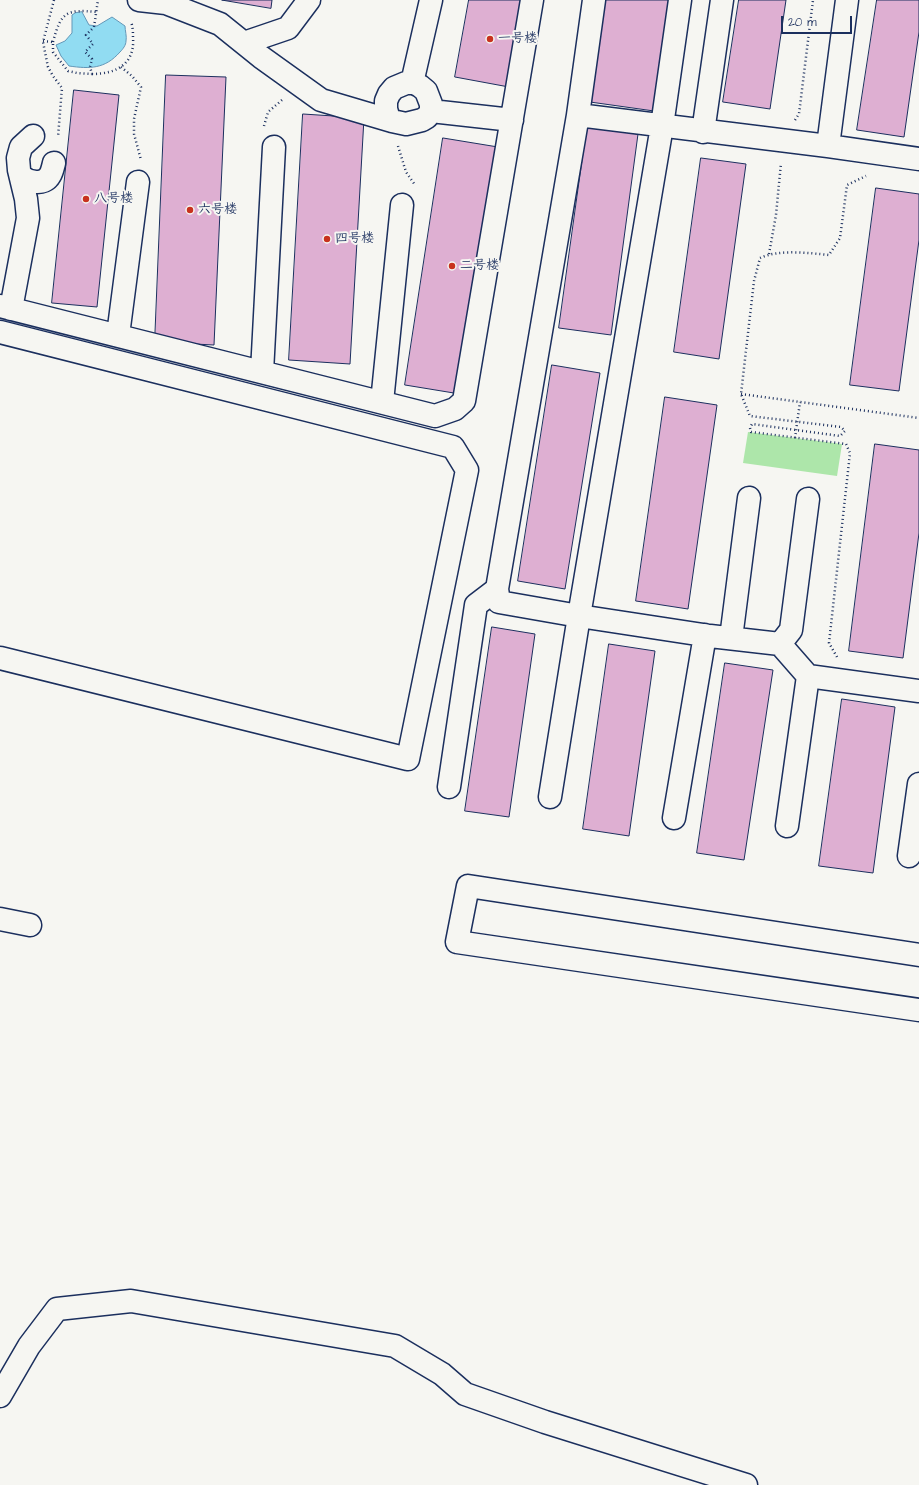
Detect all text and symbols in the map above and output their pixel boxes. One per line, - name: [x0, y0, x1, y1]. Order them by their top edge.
- scale bar: [783, 8, 854, 34]
- text: 20 m: [788, 14, 817, 31]
- place label: 一号楼: [498, 31, 537, 47]
- marker: 一号楼: [485, 34, 495, 44]
- place label: 八号楼: [94, 191, 133, 207]
- marker: 八号楼: [81, 194, 91, 204]
- place label: 六号楼: [198, 202, 237, 218]
- marker: 六号楼: [185, 205, 195, 215]
- place label: 四号楼: [335, 231, 374, 247]
- marker: 四号楼: [322, 234, 332, 244]
- place label: 二号楼: [460, 258, 499, 274]
- marker: 二号楼: [447, 261, 457, 271]

